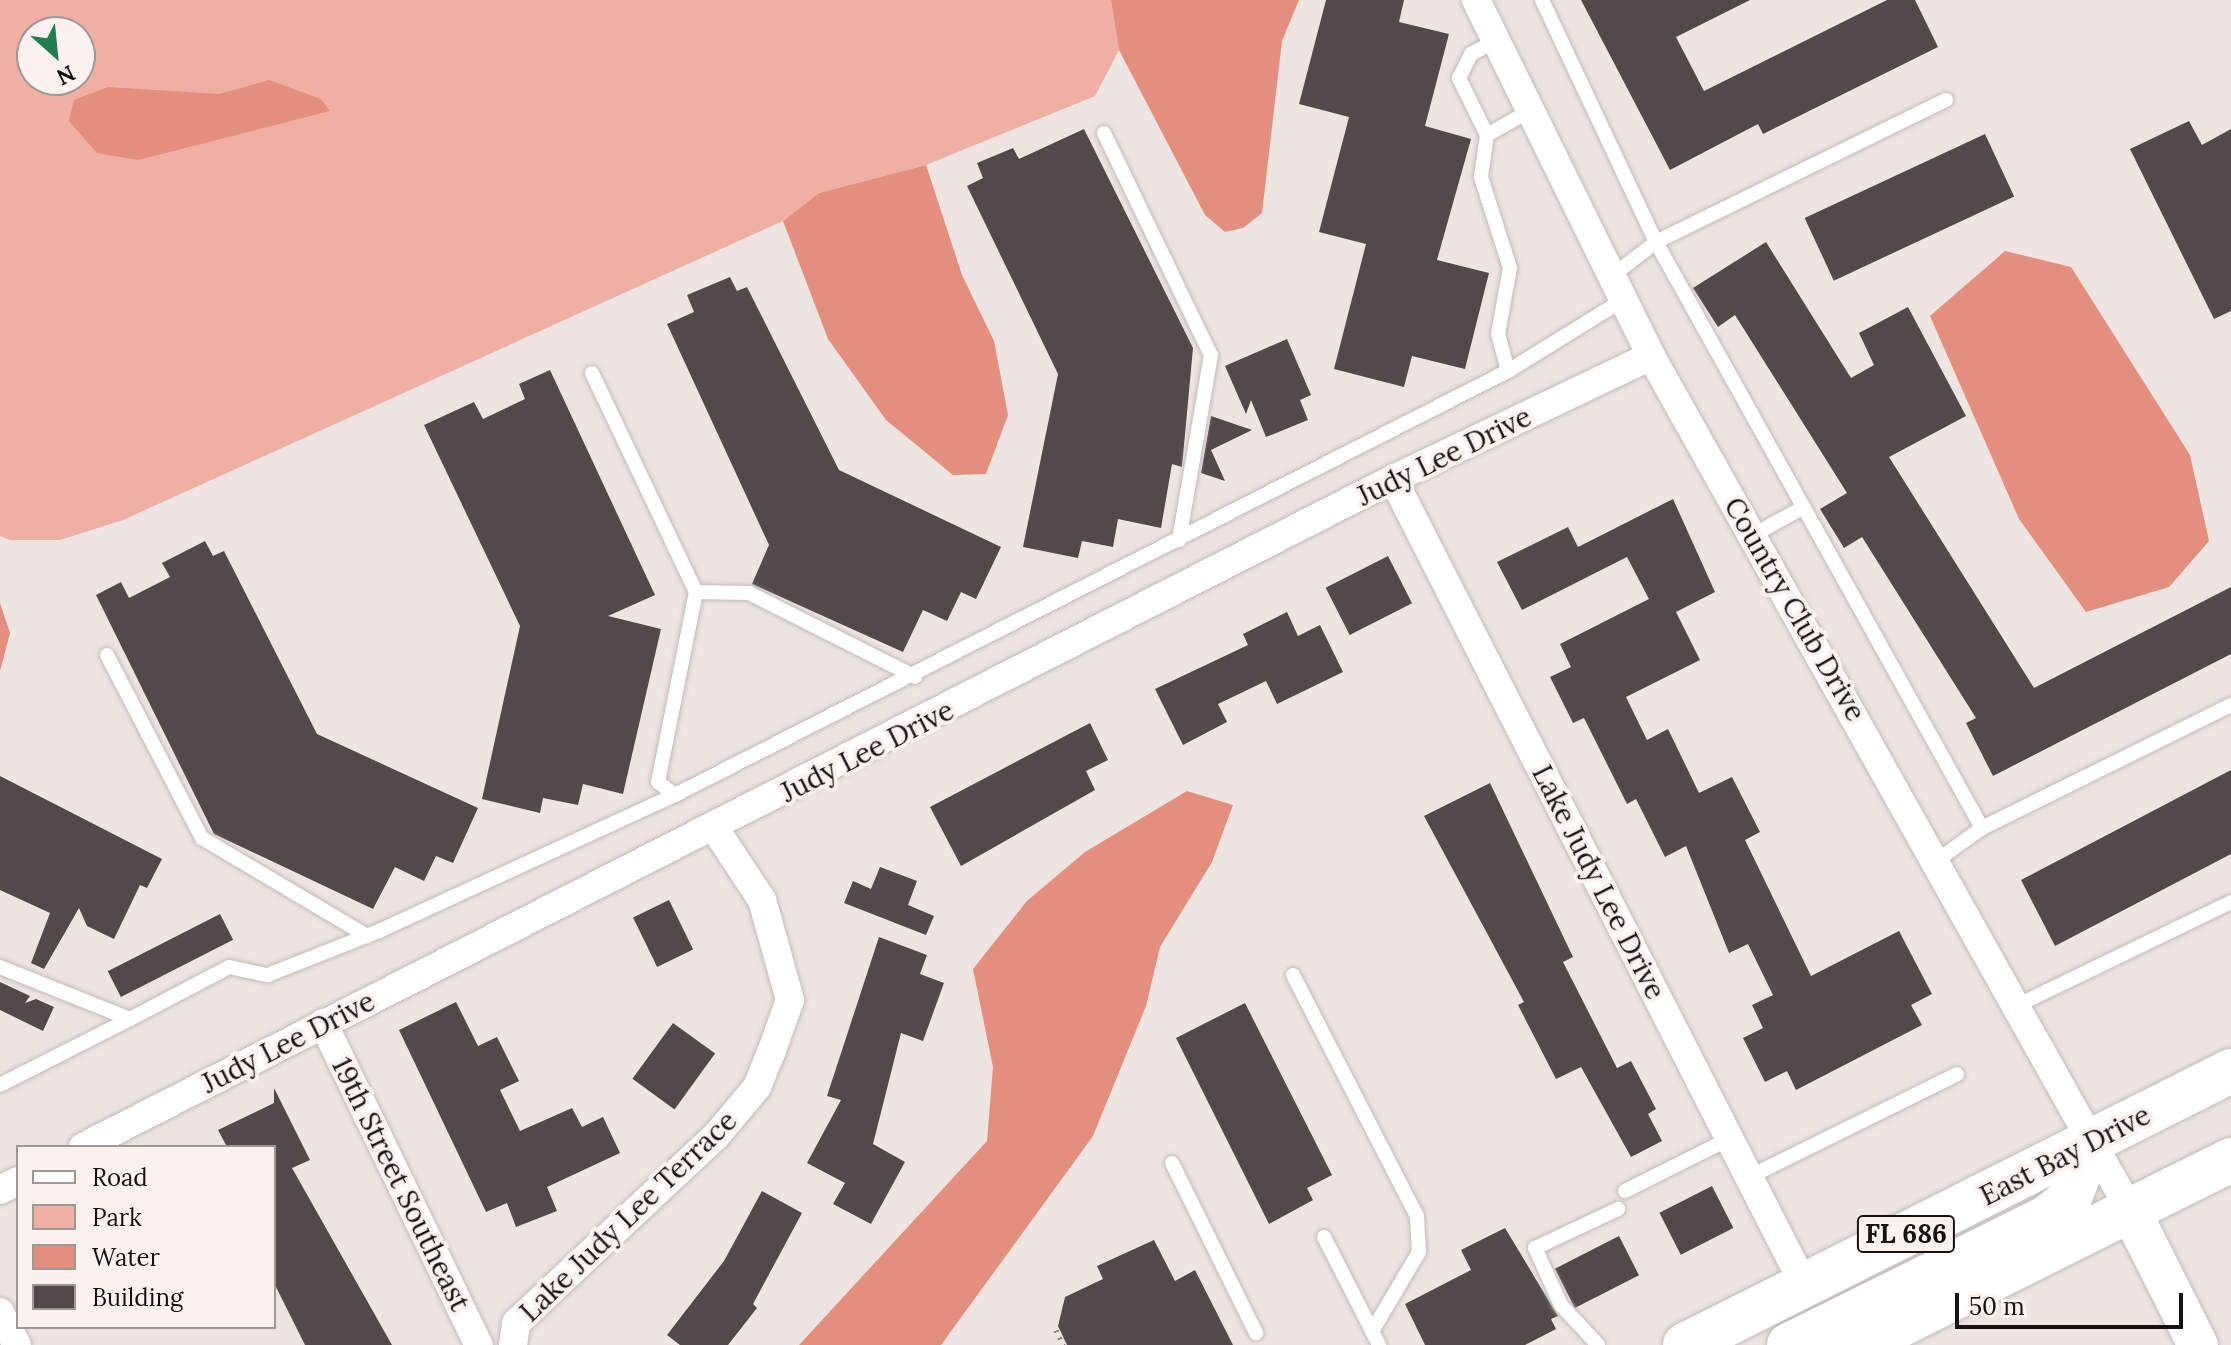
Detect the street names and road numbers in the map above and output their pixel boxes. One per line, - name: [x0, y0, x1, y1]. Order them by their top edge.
- street label: Judy Lee Drive: [1351, 399, 1537, 513]
- street label: Country Club Drive: [1717, 491, 1873, 727]
- street label: Judy Lee Drive: [775, 693, 959, 809]
- street label: Lake Judy Lee Drive: [1525, 759, 1673, 1005]
- street label: Judy Lee Drive: [196, 984, 380, 1100]
- street label: 19th Street Southeast: [325, 1052, 477, 1316]
- street label: East Bay Drive: [1974, 1098, 2156, 1212]
- street label: Lake Judy Lee Terrace: [513, 1104, 743, 1328]
- road number: FL 686: [1856, 1212, 1956, 1256]

